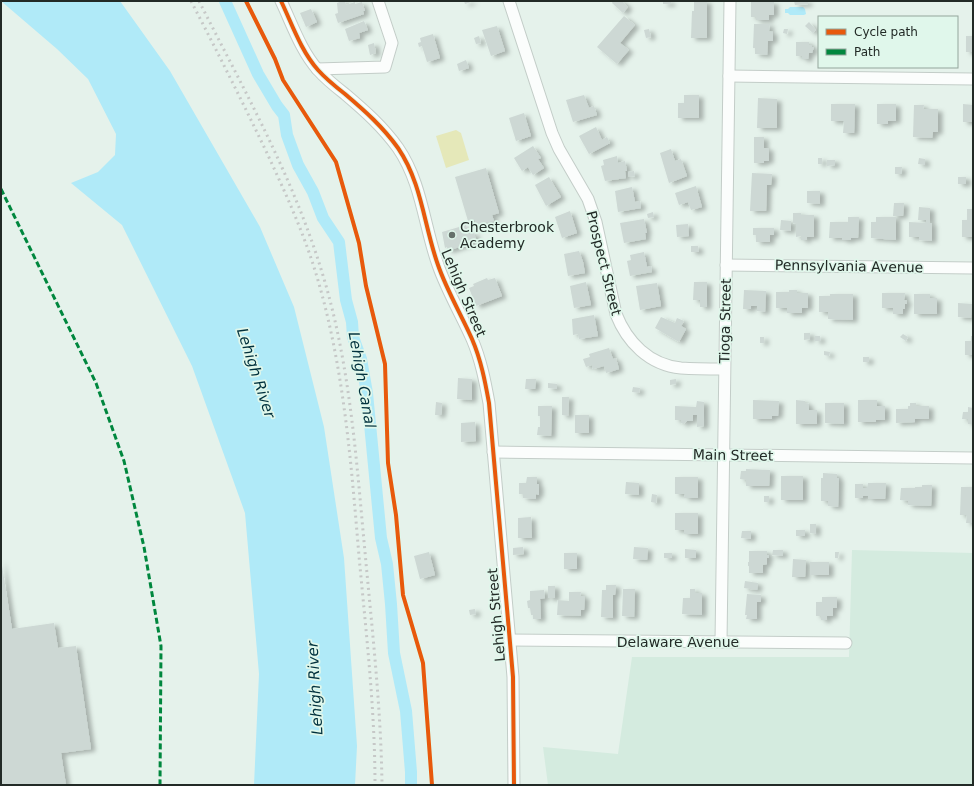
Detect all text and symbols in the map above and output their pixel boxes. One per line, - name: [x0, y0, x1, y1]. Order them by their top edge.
- legend: [818, 16, 958, 68]
- text: Cycle path: [854, 25, 918, 39]
- text: Path: [854, 45, 880, 59]
- street label: Prospect Street: [583, 209, 625, 317]
- place label: Chesterbrook Academy: [460, 219, 555, 251]
- marker: Chesterbrook Academy: [447, 230, 457, 240]
- street label: Lehigh Street: [438, 247, 490, 340]
- street label: Pennsylvania Avenue: [775, 257, 923, 275]
- street label: Tioga Street: [716, 278, 734, 365]
- water label: Lehigh River: [233, 326, 279, 421]
- water label: Lehigh Canal: [345, 330, 379, 430]
- street label: Main Street: [693, 446, 774, 464]
- street label: Lehigh Street: [484, 567, 508, 662]
- street label: Delaware Avenue: [617, 634, 739, 650]
- water label: Lehigh River: [304, 640, 326, 735]

